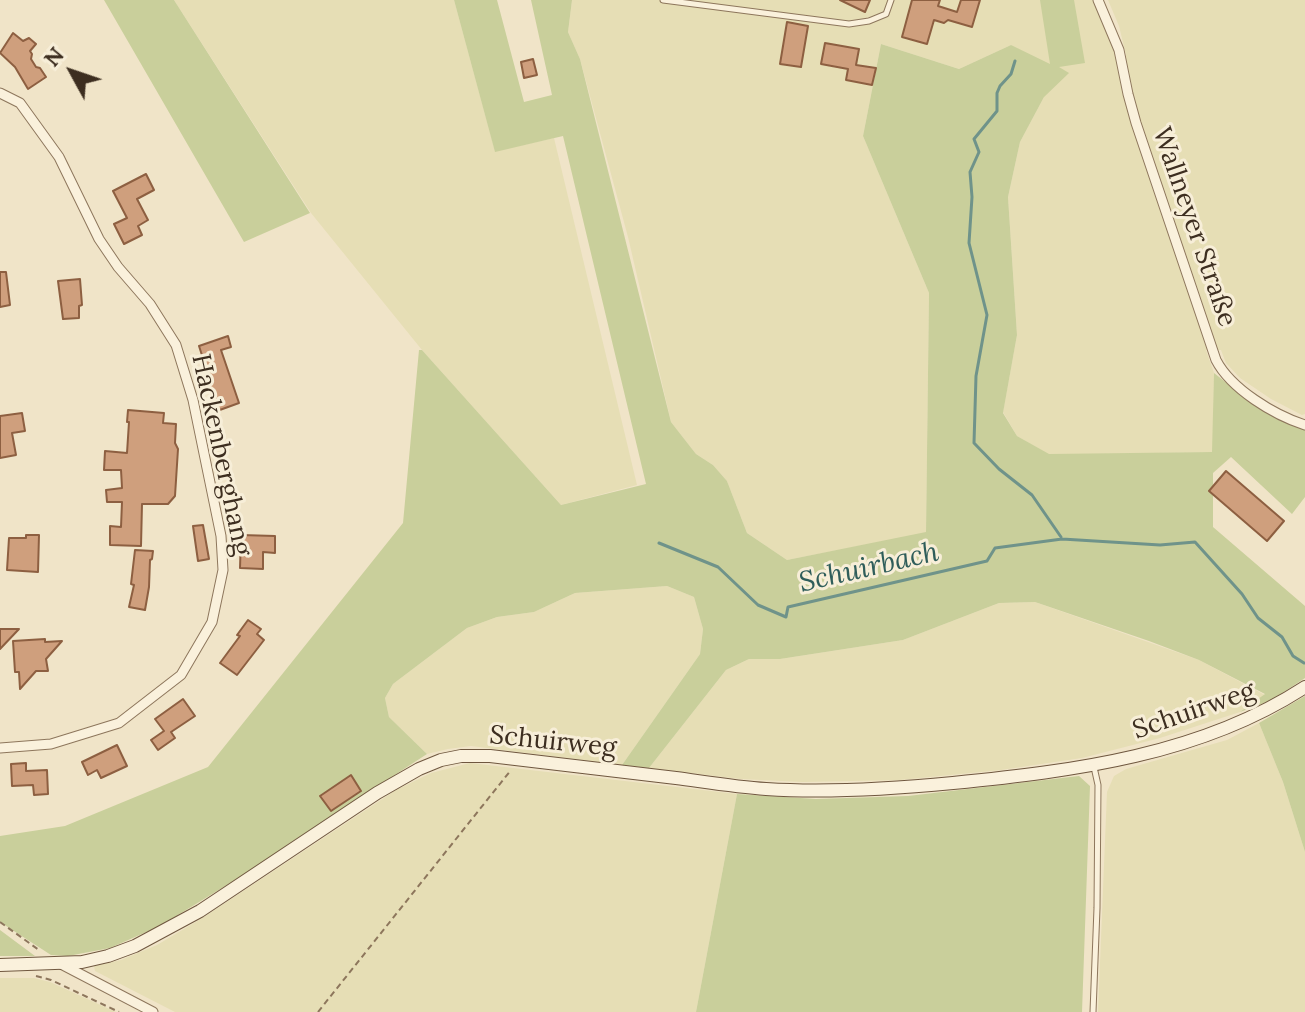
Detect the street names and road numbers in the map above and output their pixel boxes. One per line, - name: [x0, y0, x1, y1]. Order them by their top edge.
- street label: Wallneyer Straße: [1145, 123, 1243, 331]
- street label: Hackenberghang: [184, 351, 258, 559]
- street label: Schuirweg: [1129, 676, 1259, 746]
- street label: Schuirweg: [488, 720, 618, 764]

